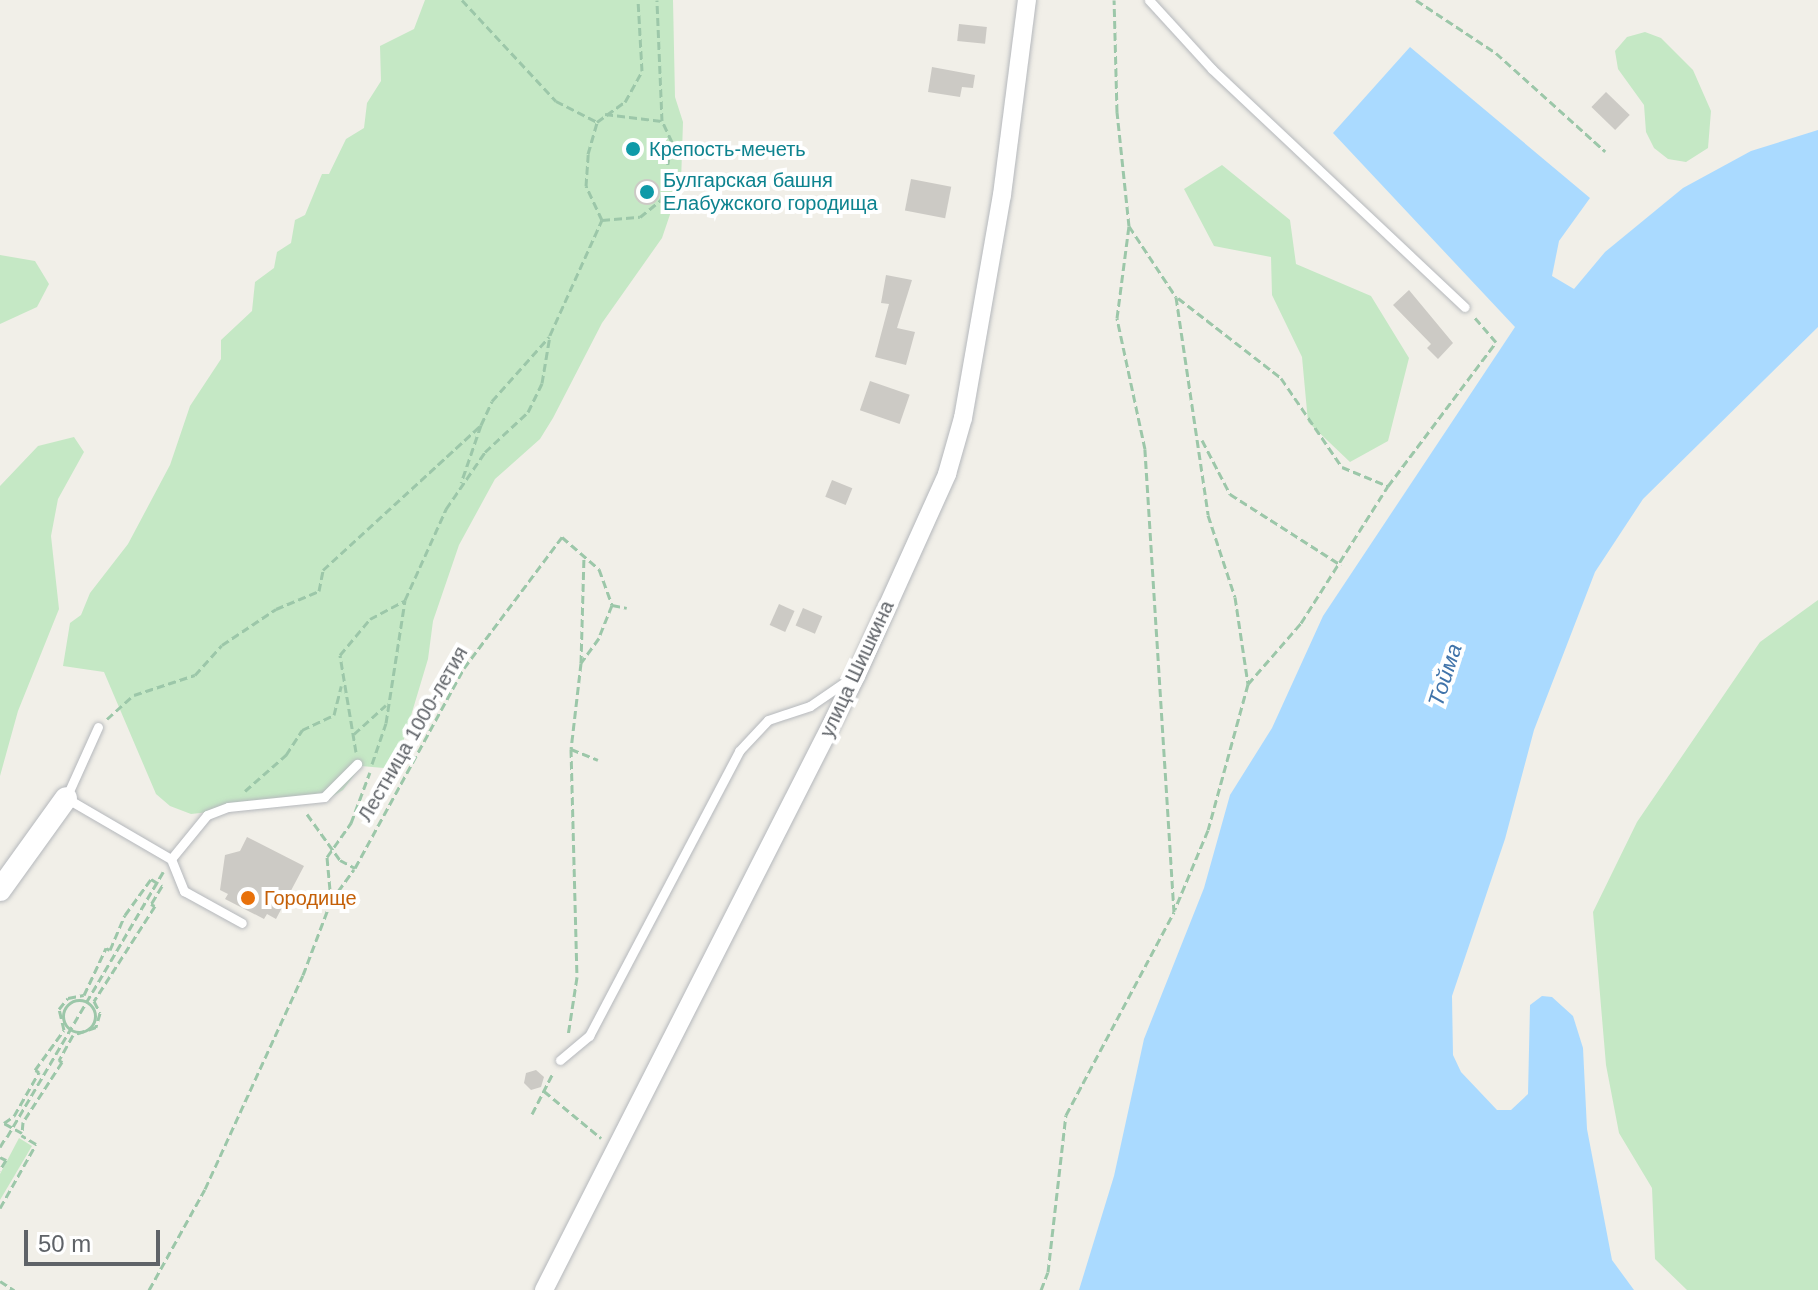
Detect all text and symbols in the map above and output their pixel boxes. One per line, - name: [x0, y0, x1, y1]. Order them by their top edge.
- place label: Крепость-мечеть: [649, 137, 806, 161]
- marker: Крепость-мечеть: [624, 140, 642, 158]
- place label: Булгарская башня Елабужского городища: [663, 168, 878, 215]
- marker: Булгарская башня Елабужского городища: [638, 183, 656, 201]
- street label: улица Шишкина: [815, 597, 899, 741]
- water label: Тойма: [1422, 640, 1468, 710]
- street label: Лестница 1000-летия: [353, 642, 473, 826]
- place label: Городище: [264, 886, 357, 910]
- marker: Городище: [239, 889, 257, 907]
- scale bar: [28, 1214, 164, 1264]
- text: 50 m: [38, 1230, 91, 1257]

